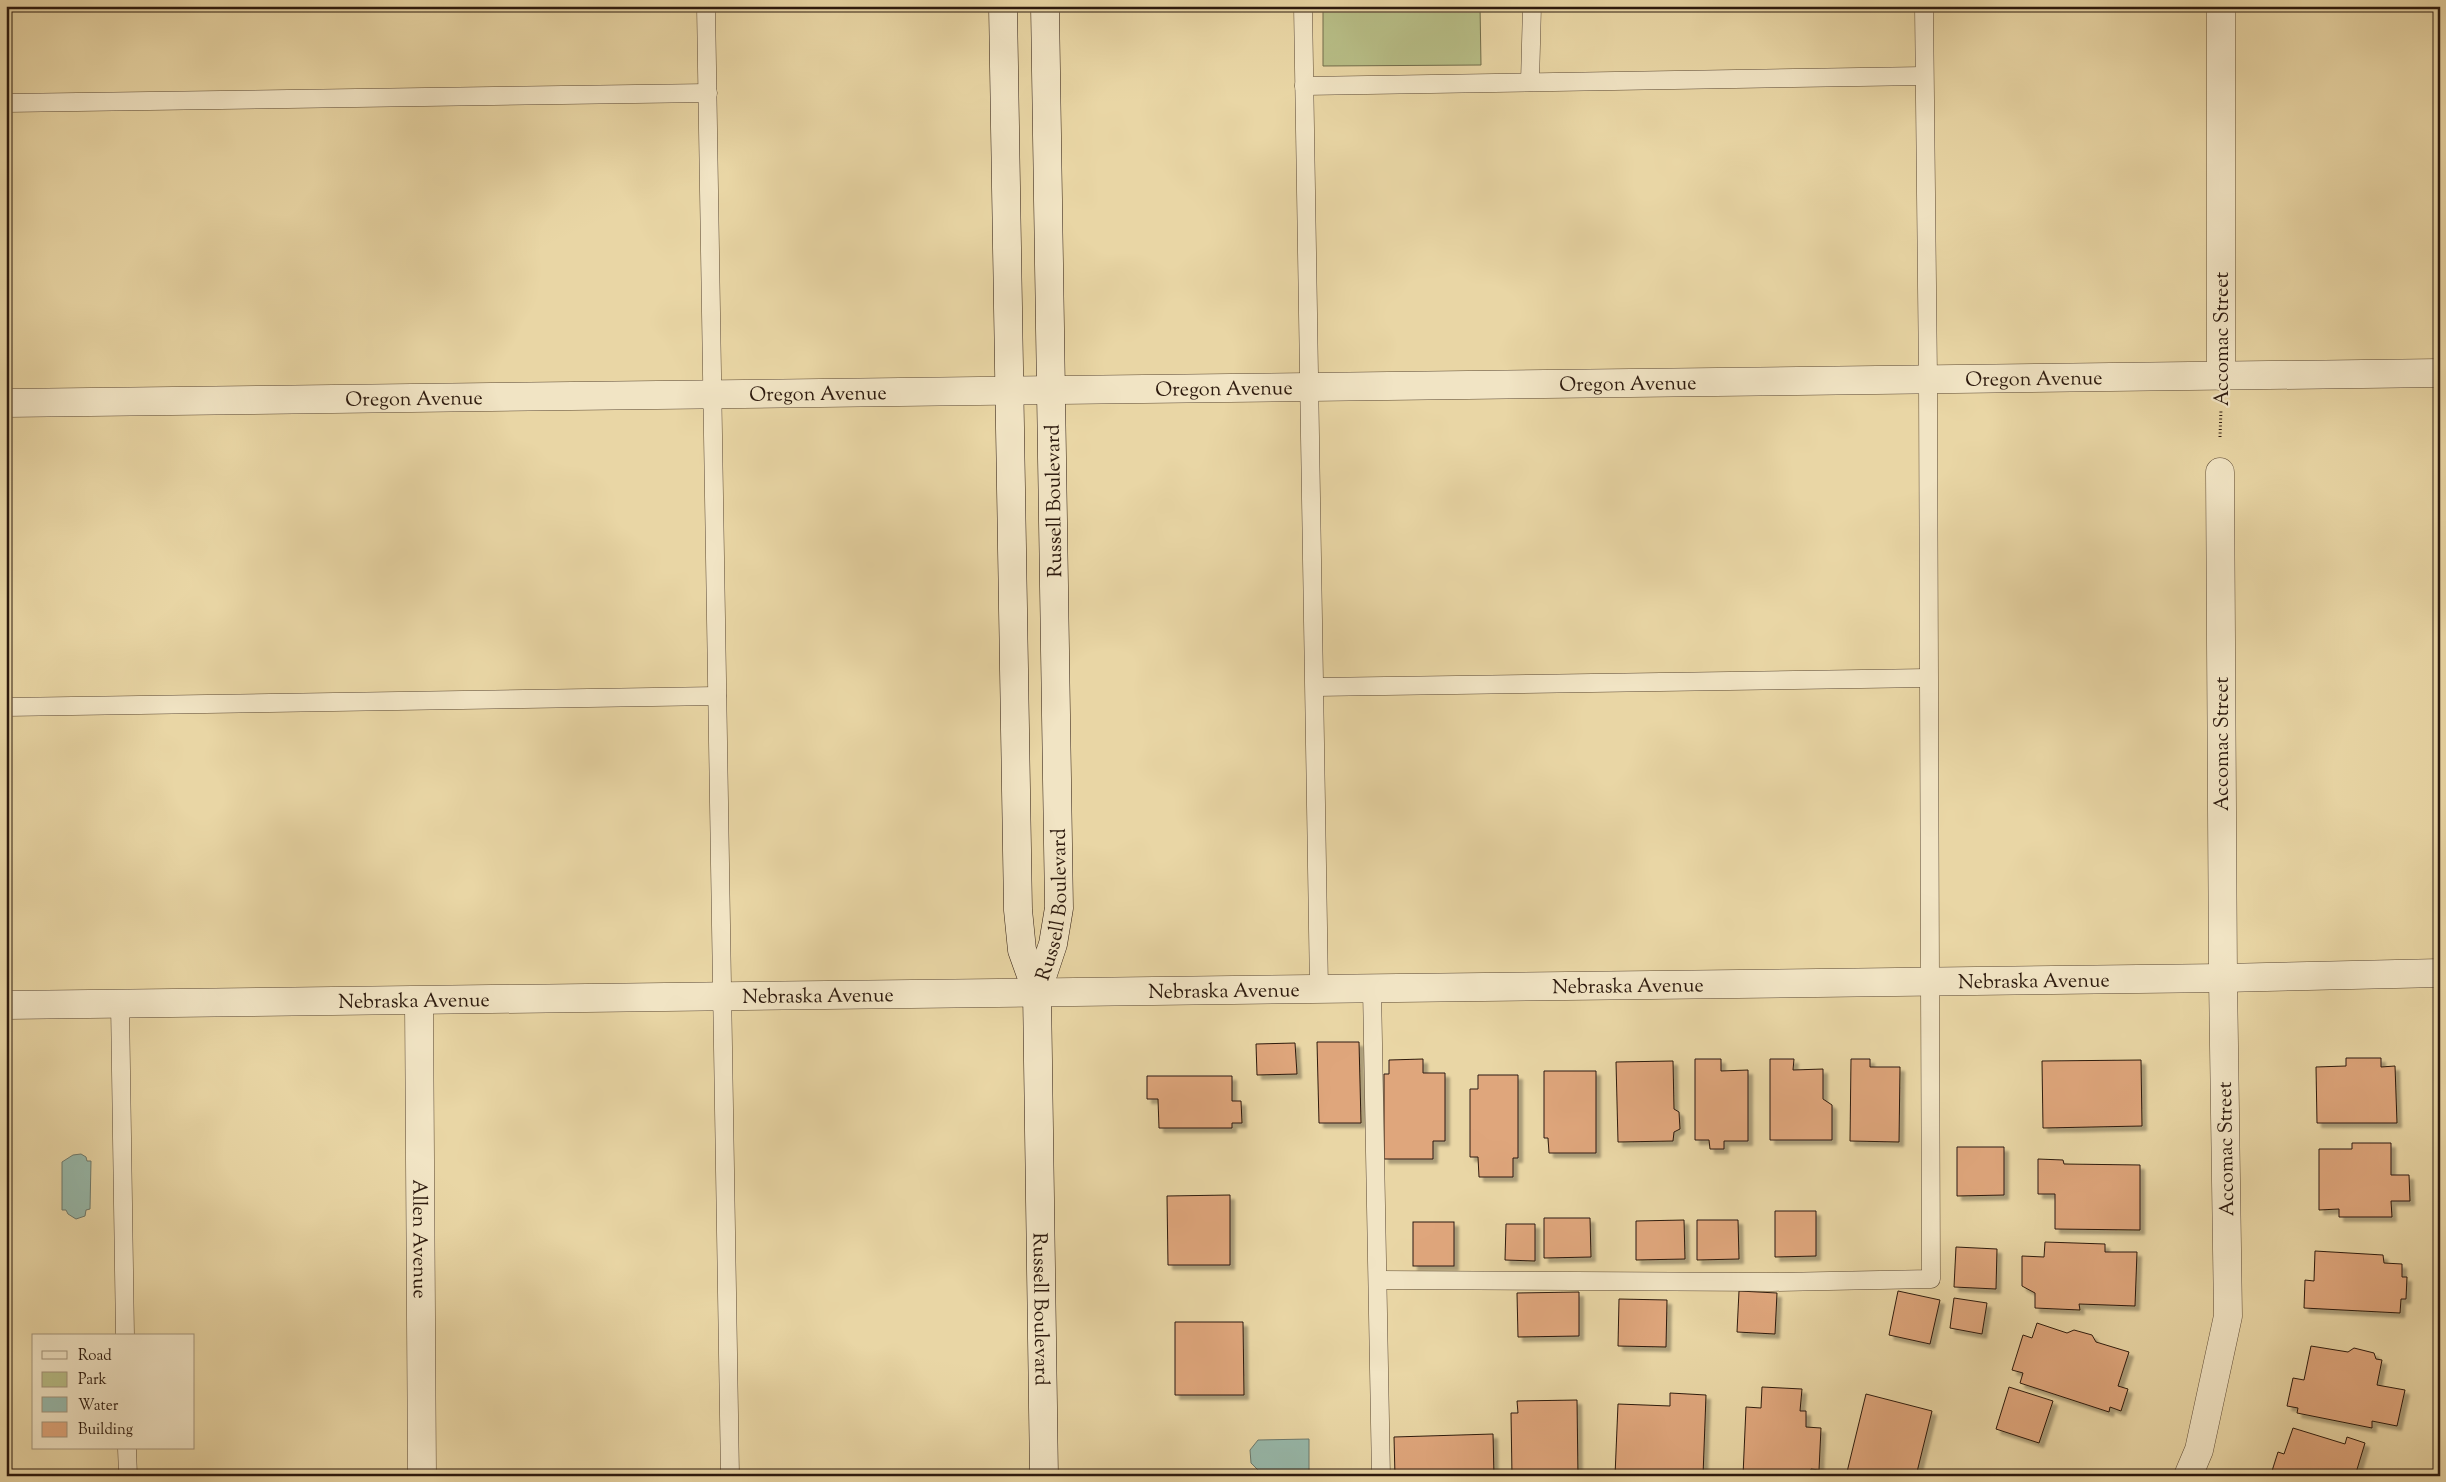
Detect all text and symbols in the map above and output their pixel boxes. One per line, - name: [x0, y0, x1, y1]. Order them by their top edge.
- street label: Accomac Street: [2209, 271, 2238, 406]
- street label: Oregon Avenue: [1965, 365, 2103, 396]
- street label: Oregon Avenue: [1559, 370, 1697, 401]
- street label: Oregon Avenue: [1155, 375, 1293, 406]
- street label: Oregon Avenue: [749, 380, 887, 411]
- street label: Oregon Avenue: [345, 385, 483, 416]
- street label: Russell Boulevard: [1040, 424, 1071, 578]
- street label: Accomac Street: [2209, 676, 2238, 811]
- street label: Russell Boulevard: [1030, 828, 1077, 985]
- street label: Nebraska Avenue: [1958, 967, 2110, 998]
- street label: Nebraska Avenue: [1552, 972, 1704, 1003]
- street label: Nebraska Avenue: [1148, 977, 1300, 1008]
- street label: Nebraska Avenue: [742, 982, 894, 1013]
- street label: Nebraska Avenue: [338, 987, 490, 1018]
- street label: Accomac Street: [2212, 1081, 2243, 1217]
- street label: Allen Avenue: [403, 1179, 433, 1299]
- street label: Russell Boulevard: [1023, 1232, 1055, 1386]
- legend: [32, 1334, 195, 1450]
- text: Road: [78, 1346, 112, 1367]
- text: Park: [78, 1370, 107, 1391]
- text: Water: [78, 1396, 119, 1417]
- text: Building: [78, 1420, 133, 1441]

